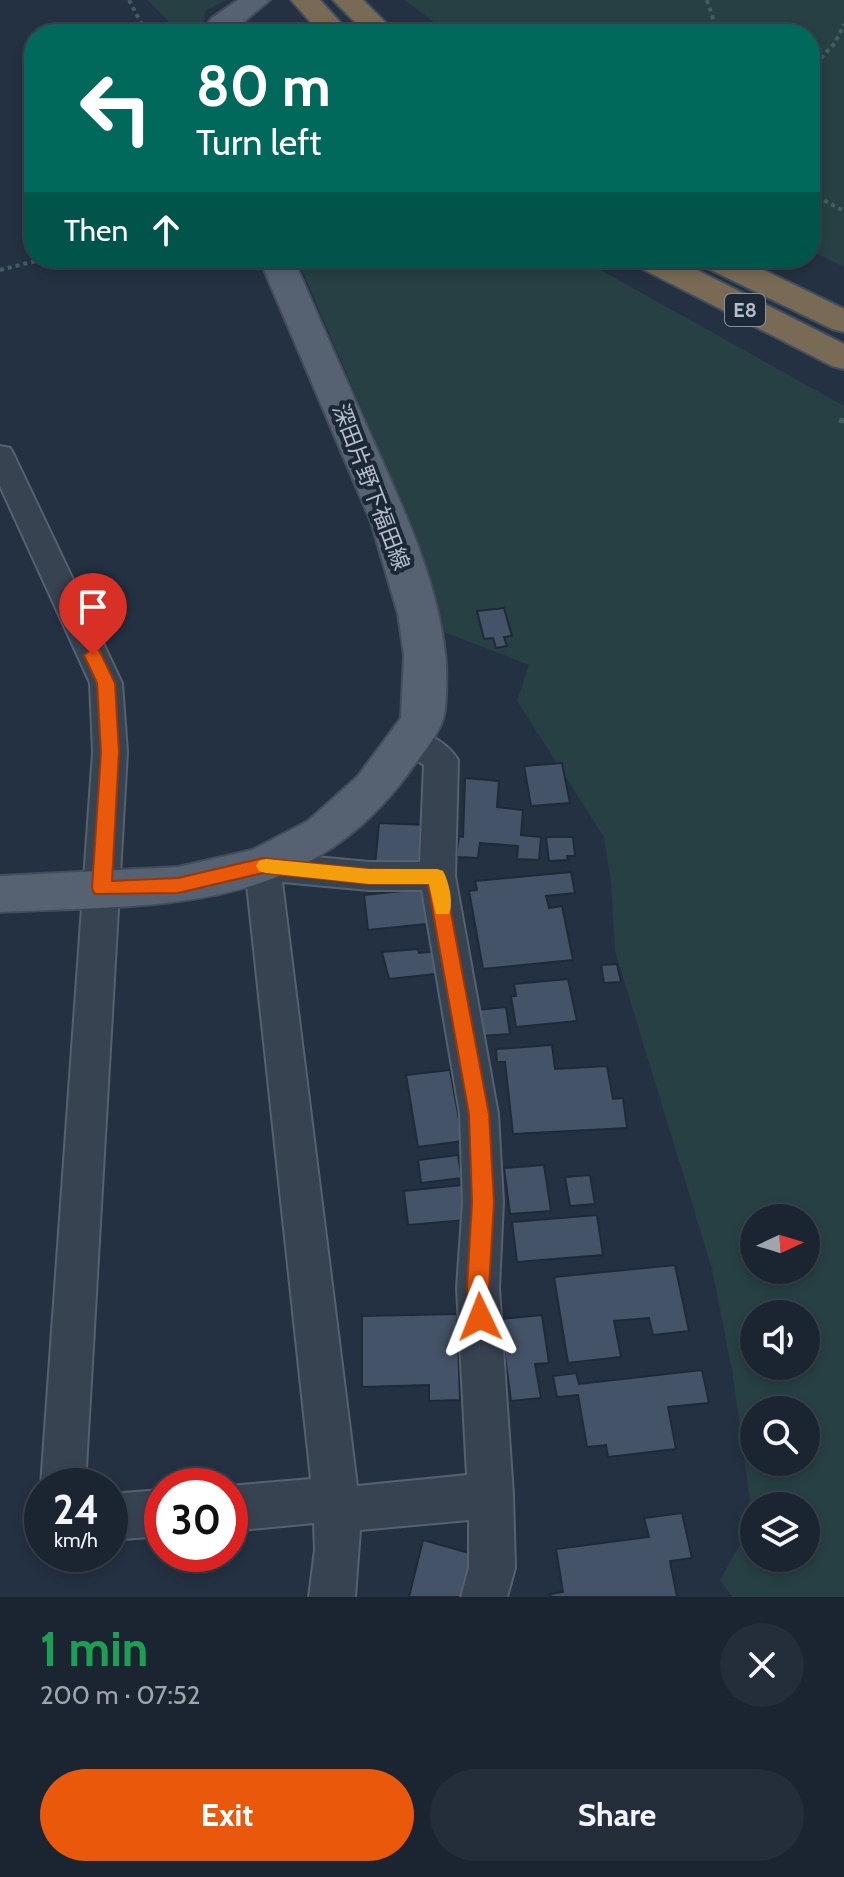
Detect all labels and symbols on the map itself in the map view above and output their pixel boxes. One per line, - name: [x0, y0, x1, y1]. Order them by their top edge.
- road number: E8: [725, 294, 765, 326]
- street label: 深田片野下福田線: [327, 400, 415, 574]
- pin: [59, 573, 127, 655]
- north arrow: [740, 1204, 820, 1284]
- position arrow: [438, 1275, 522, 1359]
- speed limit sign: 30: [144, 1468, 248, 1572]

